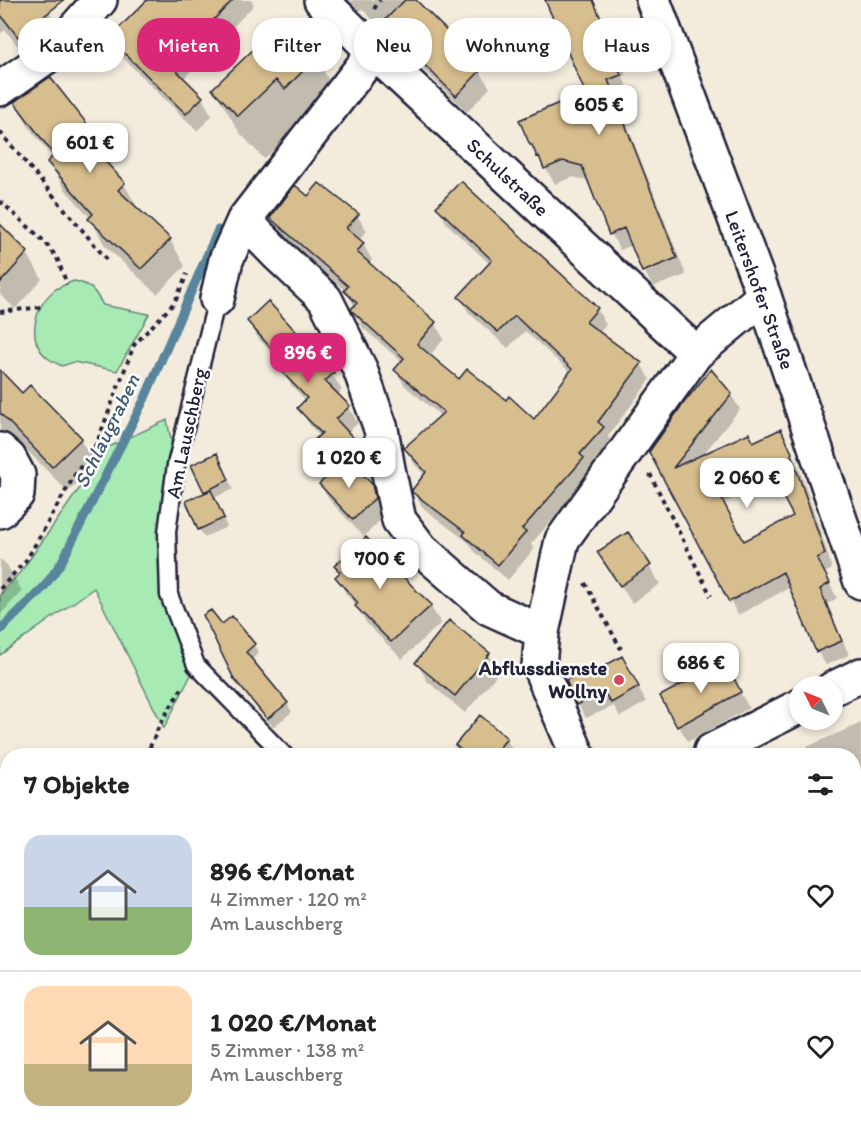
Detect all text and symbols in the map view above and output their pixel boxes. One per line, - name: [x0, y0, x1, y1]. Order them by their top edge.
- chip: Kaufen: [18, 18, 125, 72]
- chip: Mieten: [137, 18, 240, 72]
- chip: Filter: [252, 18, 342, 72]
- chip: Neu: [354, 18, 432, 72]
- chip: Wohnung: [444, 18, 571, 72]
- chip: Haus: [583, 18, 671, 72]
- pin: 605 €: [557, 85, 641, 136]
- text: 605 €: [574, 92, 624, 116]
- pin: 601 €: [48, 123, 132, 174]
- text: 601 €: [66, 130, 114, 154]
- street label: Schulstraße: [462, 133, 554, 221]
- street label: Leitershofer Straße: [720, 207, 800, 373]
- pin: 896 €: [266, 333, 350, 384]
- text: 896 €: [284, 340, 332, 364]
- street label: Am Lauschberg: [160, 365, 212, 500]
- water label: Schlaugraben: [68, 370, 145, 492]
- pin: 1 020 €: [294, 438, 404, 489]
- text: 1 020 €: [317, 445, 381, 469]
- pin: 2 060 €: [692, 458, 802, 509]
- text: 2 060 €: [714, 465, 780, 489]
- pin: 700 €: [338, 539, 422, 590]
- text: 700 €: [355, 546, 405, 570]
- pin: 686 €: [659, 643, 743, 694]
- text: 686 €: [677, 650, 725, 674]
- place label: Abflussdienste Wollny: [478, 656, 608, 704]
- marker: Abflussdienste Wollny: [612, 673, 626, 687]
- north arrow: [789, 676, 843, 730]
- map controls: [789, 676, 843, 730]
- text: 7 Objekte: [24, 768, 130, 800]
- icon: filters: [804, 768, 837, 801]
- text: 896 €/Monat: [210, 855, 354, 887]
- icon: home: [72, 859, 144, 931]
- icon: heart: [804, 879, 837, 912]
- text: 4 Zimmer · 120 m²: [210, 887, 367, 911]
- text: Am Lauschberg: [210, 911, 343, 935]
- text: 1 020 €/Monat: [210, 1006, 376, 1038]
- icon: home: [72, 1010, 144, 1082]
- icon: heart: [804, 1030, 837, 1063]
- text: 5 Zimmer · 138 m²: [210, 1038, 364, 1062]
- text: Am Lauschberg: [210, 1062, 343, 1086]

